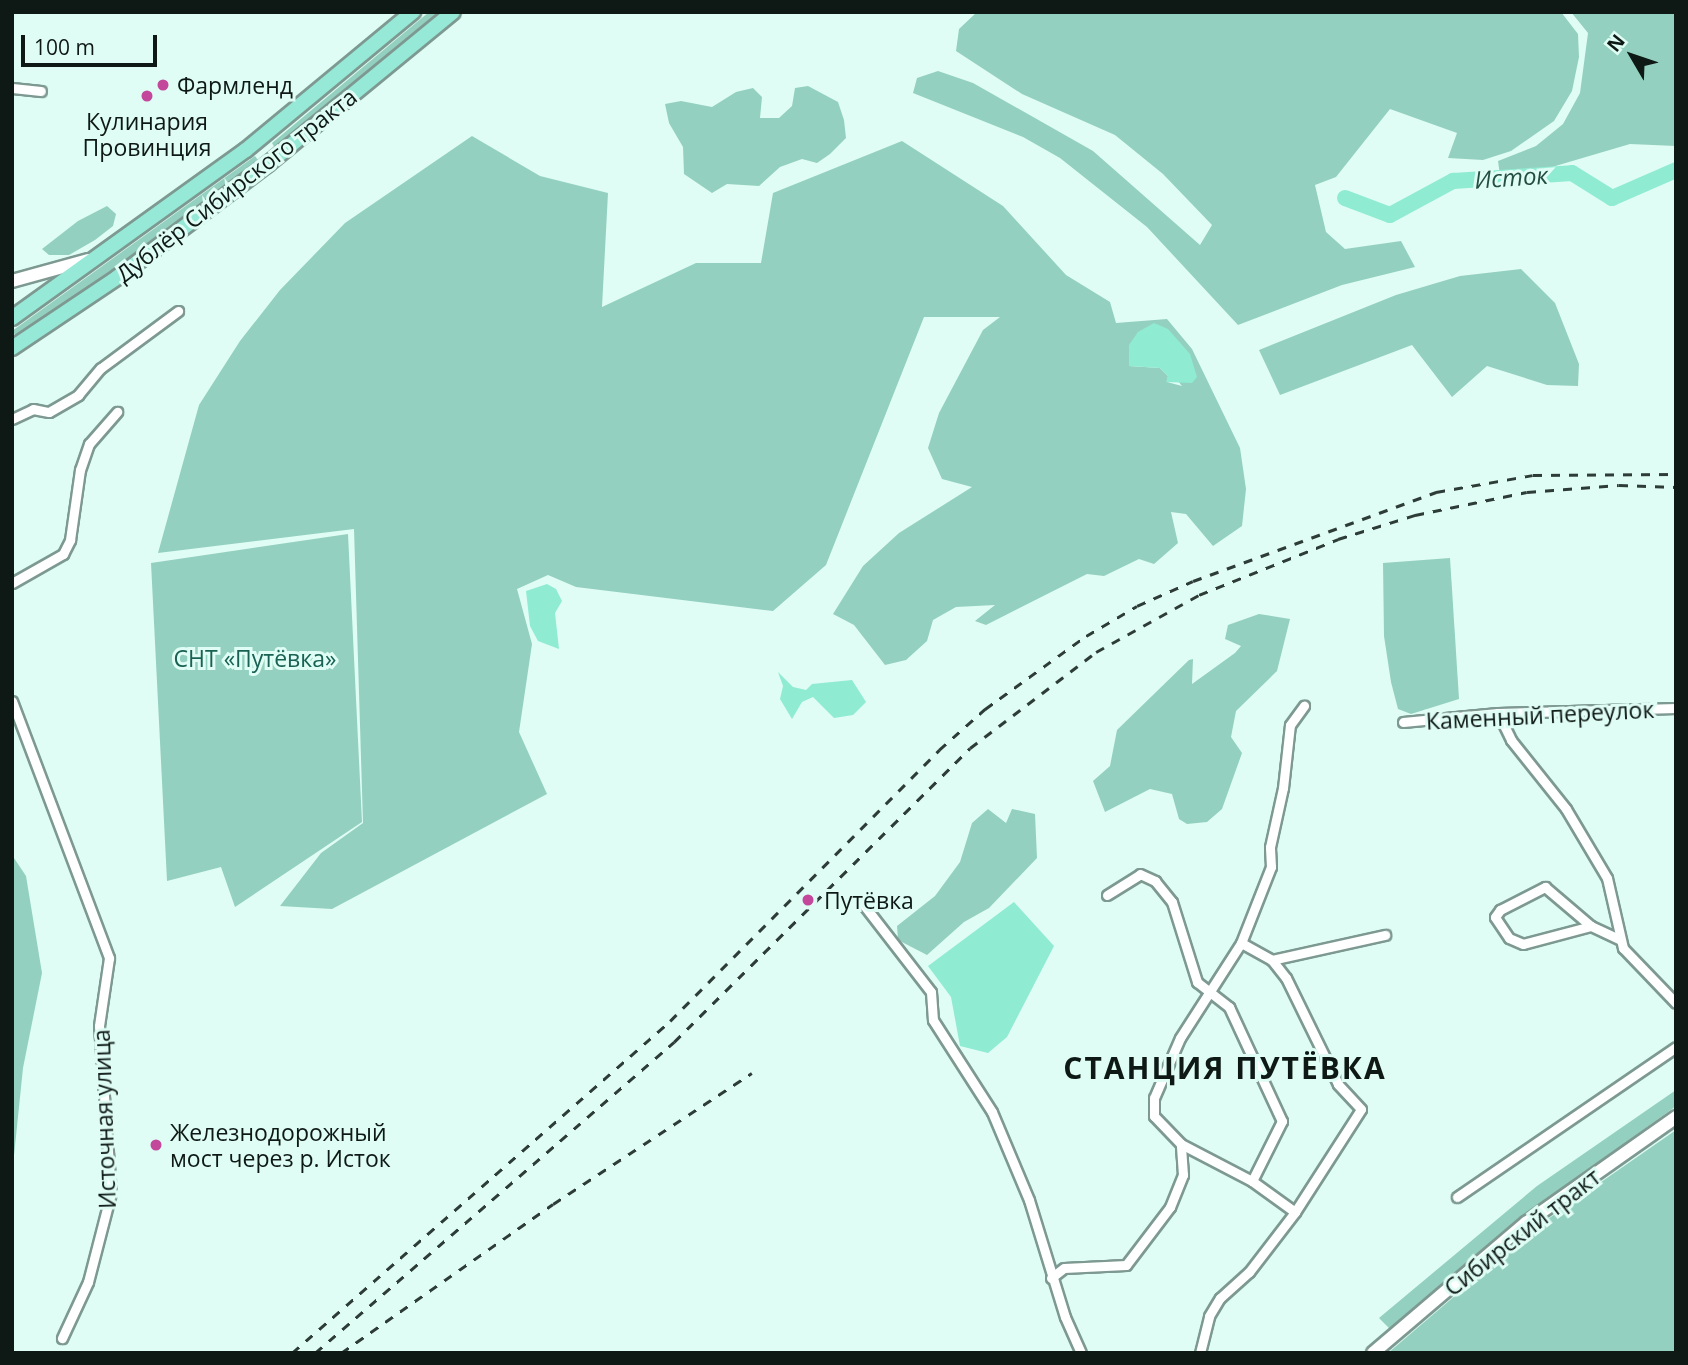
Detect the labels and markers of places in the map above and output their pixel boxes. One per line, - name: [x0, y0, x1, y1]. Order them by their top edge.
- place label: Фармленд: [177, 71, 293, 99]
- marker: Фармленд: [155, 77, 171, 93]
- marker: Кулинария Провинция: [139, 88, 155, 104]
- place label: Кулинария Провинция: [83, 107, 211, 161]
- place label: Путёвка: [824, 886, 914, 914]
- marker: Путёвка: [798, 890, 818, 910]
- place label: Железнодорожный мост через р. Исток: [170, 1118, 391, 1172]
- marker: Железнодорожный мост через р. Исток: [148, 1137, 164, 1153]

